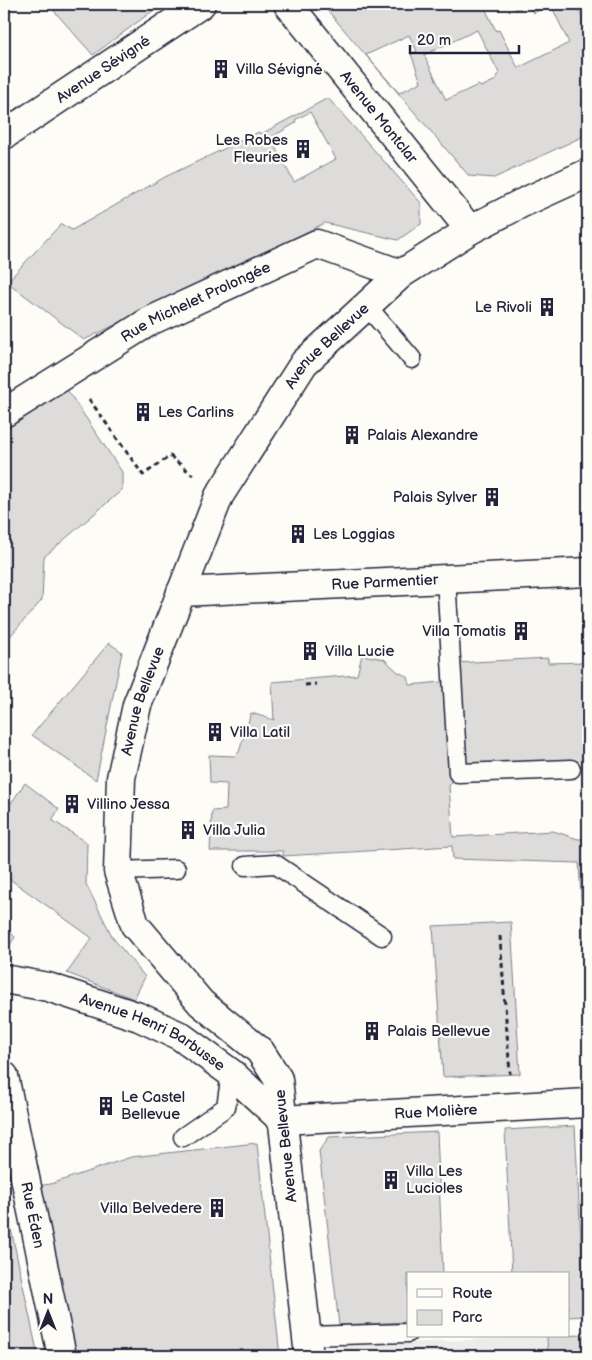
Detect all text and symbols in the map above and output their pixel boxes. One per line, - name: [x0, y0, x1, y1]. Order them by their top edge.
- scale bar: [410, 22, 518, 54]
- street label: Avenue Sévigné: [52, 31, 154, 107]
- text: 20 m: [417, 31, 451, 50]
- building icon: Villa Sévigné: [210, 58, 232, 80]
- place label: Villa Sévigné: [236, 60, 323, 79]
- street label: Avenue Montclar: [336, 67, 422, 168]
- place label: Les Robes Fleuries: [216, 131, 289, 167]
- building icon: Les Robes Fleuries: [292, 138, 314, 160]
- street label: Rue Michelet Prolongée: [117, 257, 274, 347]
- building icon: Le Rivoli: [536, 296, 558, 318]
- place label: Le Rivoli: [475, 298, 532, 317]
- street label: Avenue Bellevue: [281, 299, 373, 392]
- building icon: Les Carlins: [132, 401, 154, 423]
- place label: Les Carlins: [158, 403, 234, 422]
- building icon: Palais Alexandre: [341, 424, 363, 446]
- place label: Palais Alexandre: [367, 426, 478, 445]
- building icon: Palais Sylver: [481, 486, 503, 508]
- place label: Palais Sylver: [393, 488, 478, 507]
- building icon: Les Loggias: [287, 523, 309, 545]
- place label: Les Loggias: [313, 525, 396, 544]
- street label: Rue Parmentier: [331, 570, 439, 594]
- building icon: Villa Tomatis: [510, 620, 532, 642]
- place label: Villa Tomatis: [422, 622, 507, 641]
- building icon: Villa Lucie: [299, 640, 321, 662]
- place label: Villa Lucie: [325, 642, 394, 661]
- street label: Avenue Bellevue: [117, 644, 169, 757]
- building icon: Villa Latil: [204, 721, 226, 743]
- place label: Villa Latil: [230, 723, 290, 742]
- building icon: Villino Jessa: [61, 793, 83, 815]
- place label: Villino Jessa: [87, 795, 170, 814]
- building icon: Villa Julia: [177, 819, 199, 841]
- place label: Villa Julia: [203, 821, 266, 840]
- street label: Avenue Henri Barbusse: [77, 989, 229, 1075]
- building icon: Palais Bellevue: [361, 1020, 383, 1042]
- place label: Palais Bellevue: [387, 1022, 490, 1041]
- place label: Le Castel Bellevue: [121, 1088, 185, 1124]
- street label: Avenue Bellevue: [271, 1089, 301, 1203]
- building icon: Le Castel Bellevue: [95, 1095, 117, 1117]
- street label: Rue Molière: [394, 1100, 478, 1123]
- place label: Villa Les Lucioles: [406, 1162, 463, 1198]
- building icon: Villa Les Lucioles: [380, 1169, 402, 1191]
- street label: Rue Éden: [17, 1180, 49, 1250]
- building icon: Villa Belvedere: [206, 1197, 228, 1219]
- place label: Villa Belvedere: [100, 1199, 202, 1218]
- legend: [407, 1272, 570, 1338]
- text: Route: [452, 1284, 493, 1303]
- north arrow: [22, 1288, 72, 1338]
- text: N: [43, 1291, 53, 1308]
- text: Parc: [452, 1308, 482, 1327]

